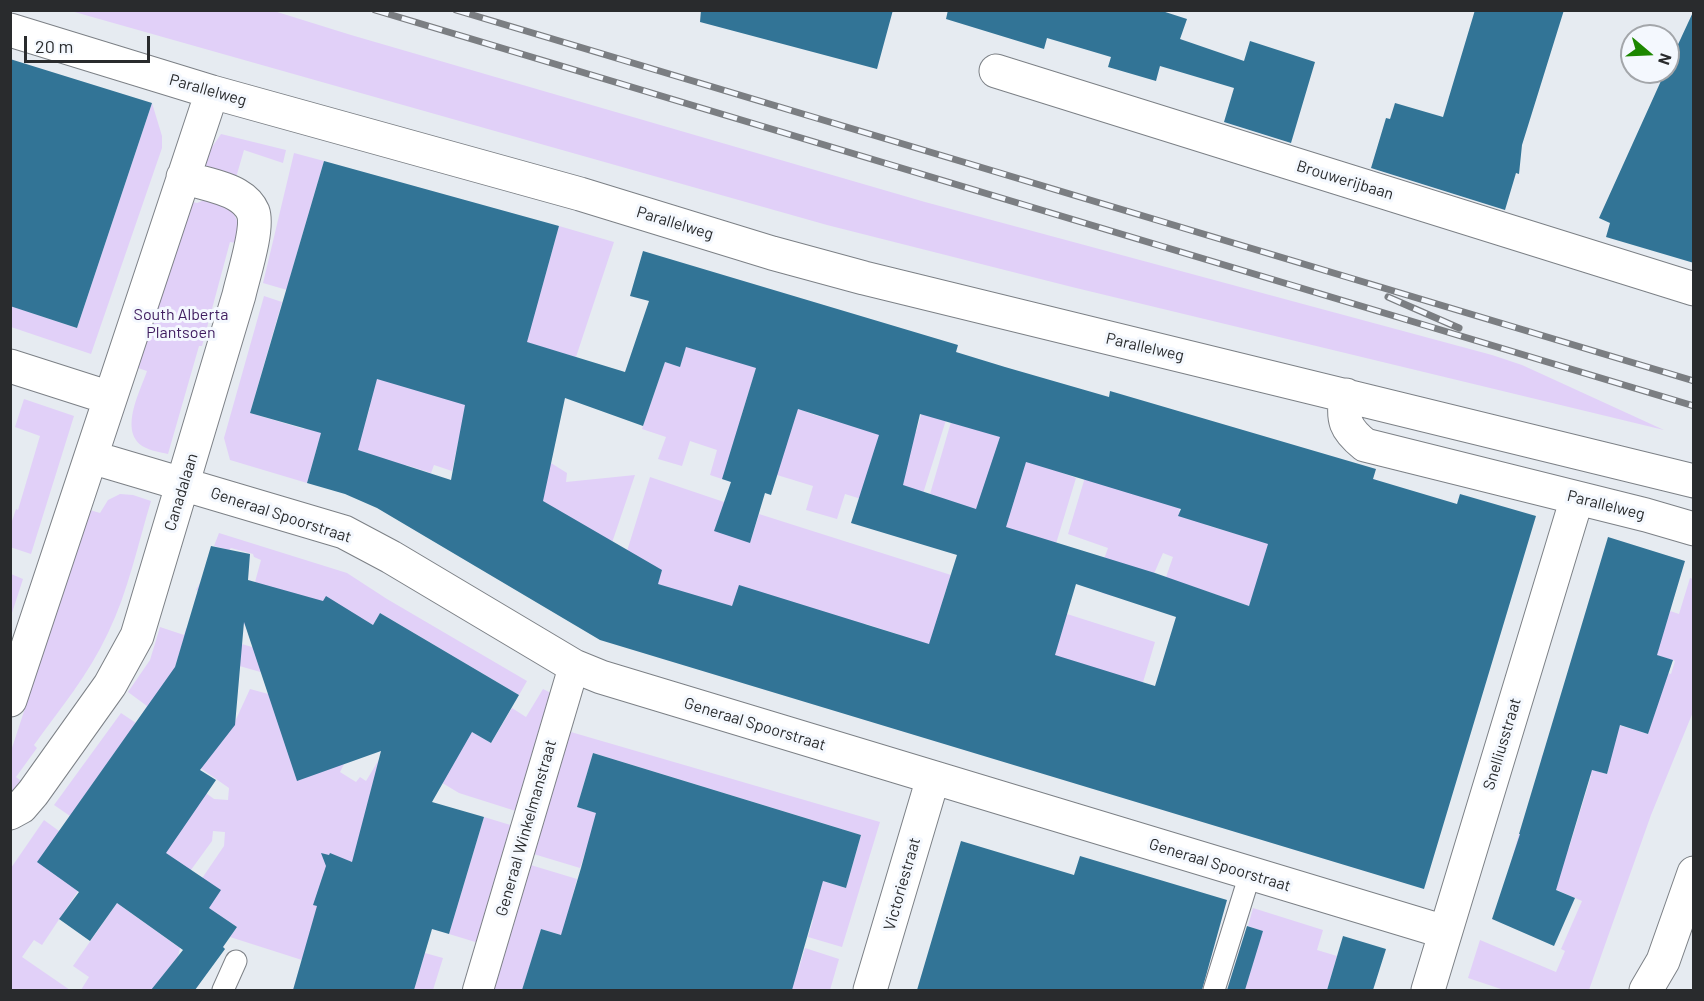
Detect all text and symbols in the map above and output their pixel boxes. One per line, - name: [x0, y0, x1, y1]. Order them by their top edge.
- scale bar: [27, 24, 153, 62]
- north arrow: [1620, 24, 1680, 84]
- text: 20 m: [35, 35, 73, 57]
- text: N: [1655, 51, 1676, 67]
- street label: Parallelweg: [167, 70, 249, 110]
- street label: Brouwerijbaan: [1294, 156, 1396, 204]
- street label: Parallelweg: [634, 202, 716, 244]
- park label: South Alberta Plantsoen: [134, 305, 228, 343]
- street label: Parallelweg: [1104, 329, 1186, 365]
- street label: Canadalaan: [160, 451, 202, 533]
- street label: Generaal Spoorstraat: [208, 483, 354, 547]
- street label: Parallelweg: [1565, 486, 1647, 524]
- street label: Generaal Spoorstraat: [682, 693, 828, 755]
- street label: Snelliusstraat: [1479, 696, 1525, 792]
- street label: Generaal Winkelmanstraat: [492, 738, 560, 918]
- street label: Generaal Spoorstraat: [1147, 834, 1293, 896]
- street label: Victoriestraat: [880, 835, 924, 933]

